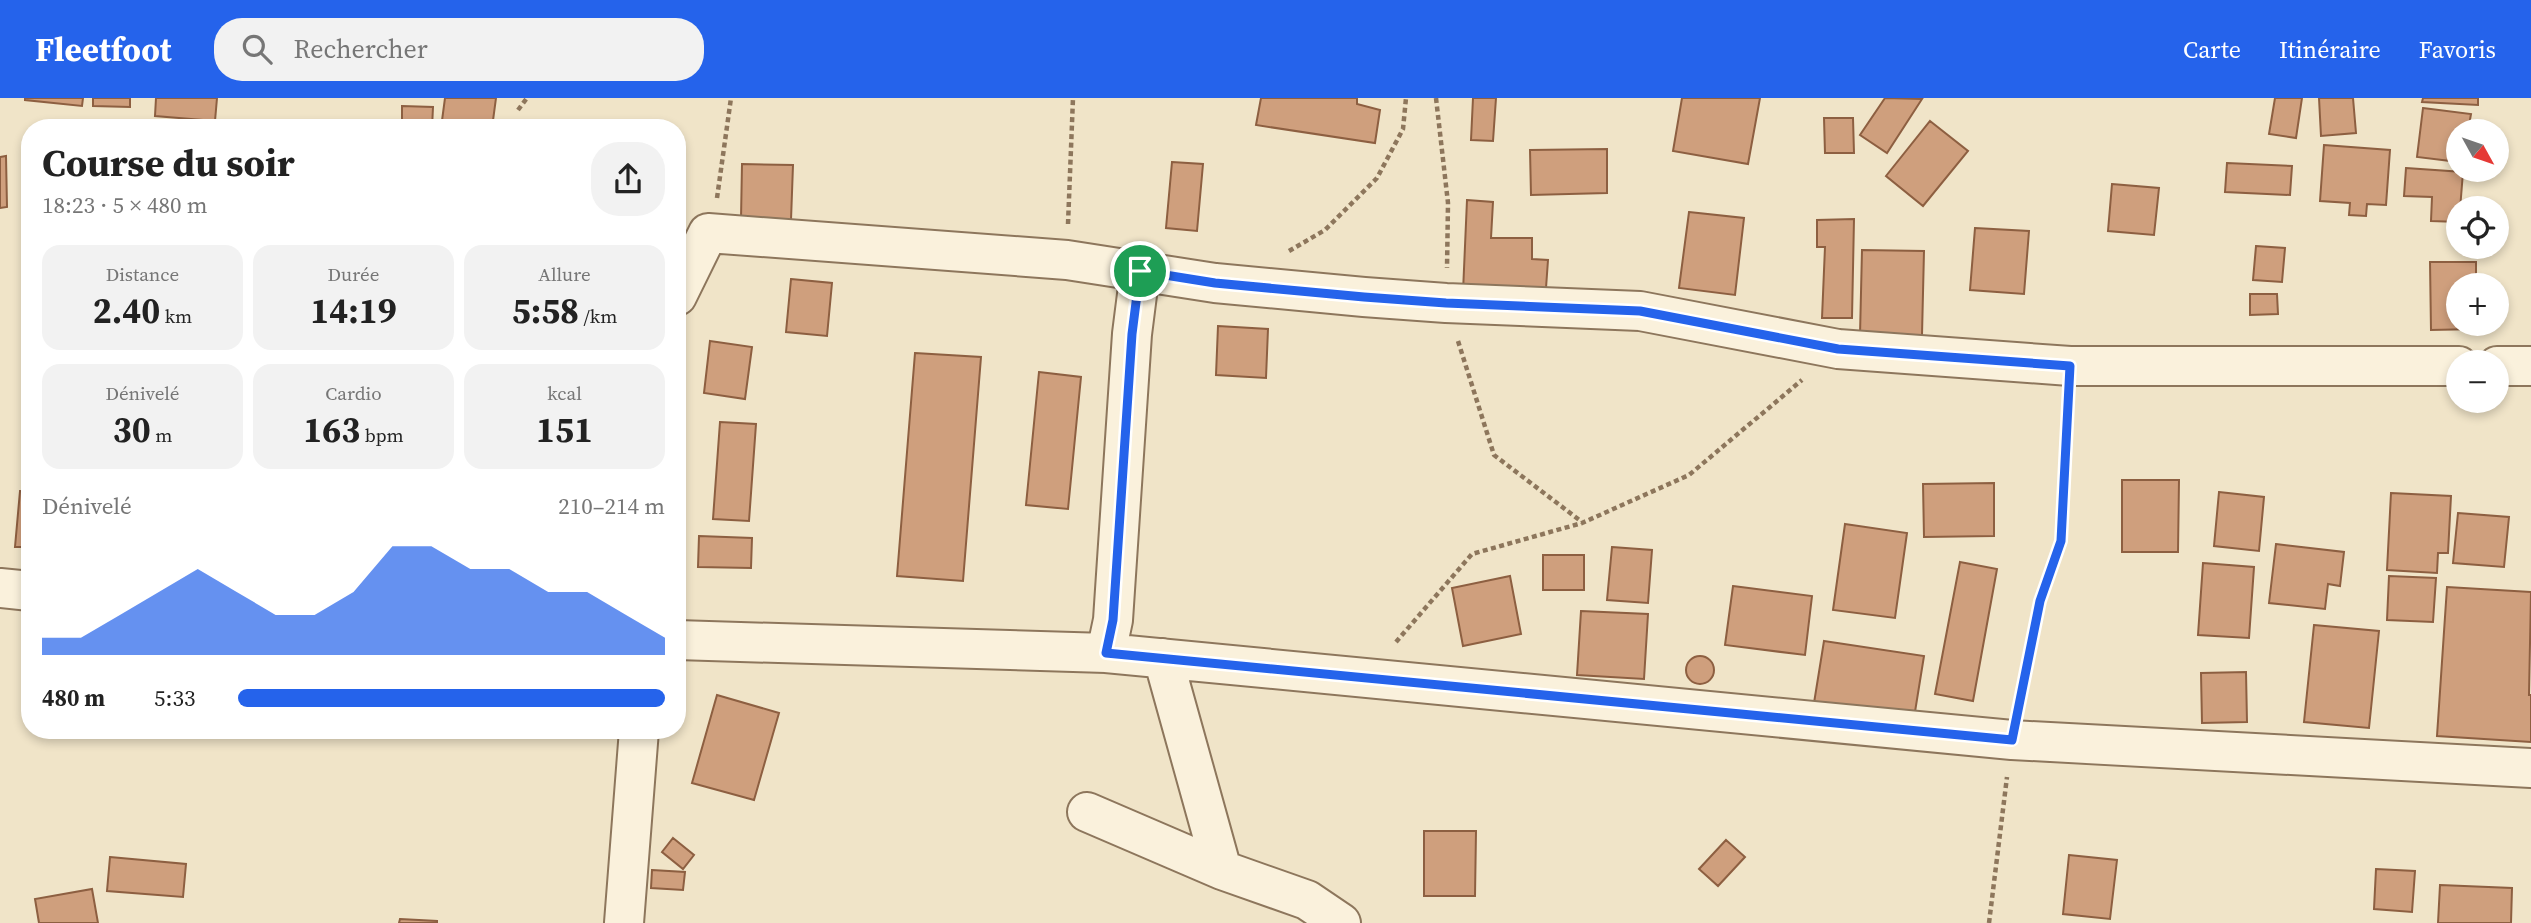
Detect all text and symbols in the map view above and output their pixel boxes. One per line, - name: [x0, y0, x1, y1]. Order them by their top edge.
- search box: [214, 18, 704, 81]
- text: Fleetfoot: [35, 27, 172, 72]
- icon: search: [238, 30, 276, 68]
- text: Rechercher: [294, 31, 428, 67]
- text: Carte: [2183, 33, 2241, 66]
- text: Itinéraire: [2279, 33, 2381, 66]
- text: Favoris: [2419, 33, 2496, 66]
- north arrow: [2446, 119, 2510, 182]
- map controls: [2446, 119, 2509, 413]
- text: Course du soir: [42, 137, 295, 189]
- button: share: [591, 142, 665, 216]
- text: 18:23 · 5 × 480 m: [42, 189, 208, 221]
- button: locate: [2446, 196, 2509, 259]
- pin: [1110, 241, 1170, 301]
- icon: arrive: [1121, 252, 1159, 290]
- text: Distance: [106, 261, 179, 287]
- text: Durée: [328, 261, 379, 287]
- text: Allure: [538, 261, 591, 287]
- button: +: [2446, 273, 2509, 336]
- text: 2.40: [93, 287, 160, 335]
- text: 14:19: [310, 287, 397, 335]
- text: 5:58: [512, 287, 579, 335]
- text: km: [160, 303, 192, 329]
- text: /km: [579, 303, 617, 329]
- button: −: [2446, 350, 2509, 413]
- text: Dénivelé: [105, 380, 180, 406]
- text: Cardio: [325, 380, 382, 406]
- text: kcal: [547, 380, 582, 406]
- text: 30: [113, 406, 151, 454]
- text: 163: [303, 406, 360, 454]
- text: 151: [536, 406, 593, 454]
- text: m: [151, 422, 172, 448]
- text: bpm: [360, 422, 404, 448]
- text: Dénivelé: [42, 490, 132, 522]
- text: 210–214 m: [558, 490, 665, 522]
- text: 480 m: [42, 682, 105, 714]
- text: 5:33: [154, 682, 195, 714]

